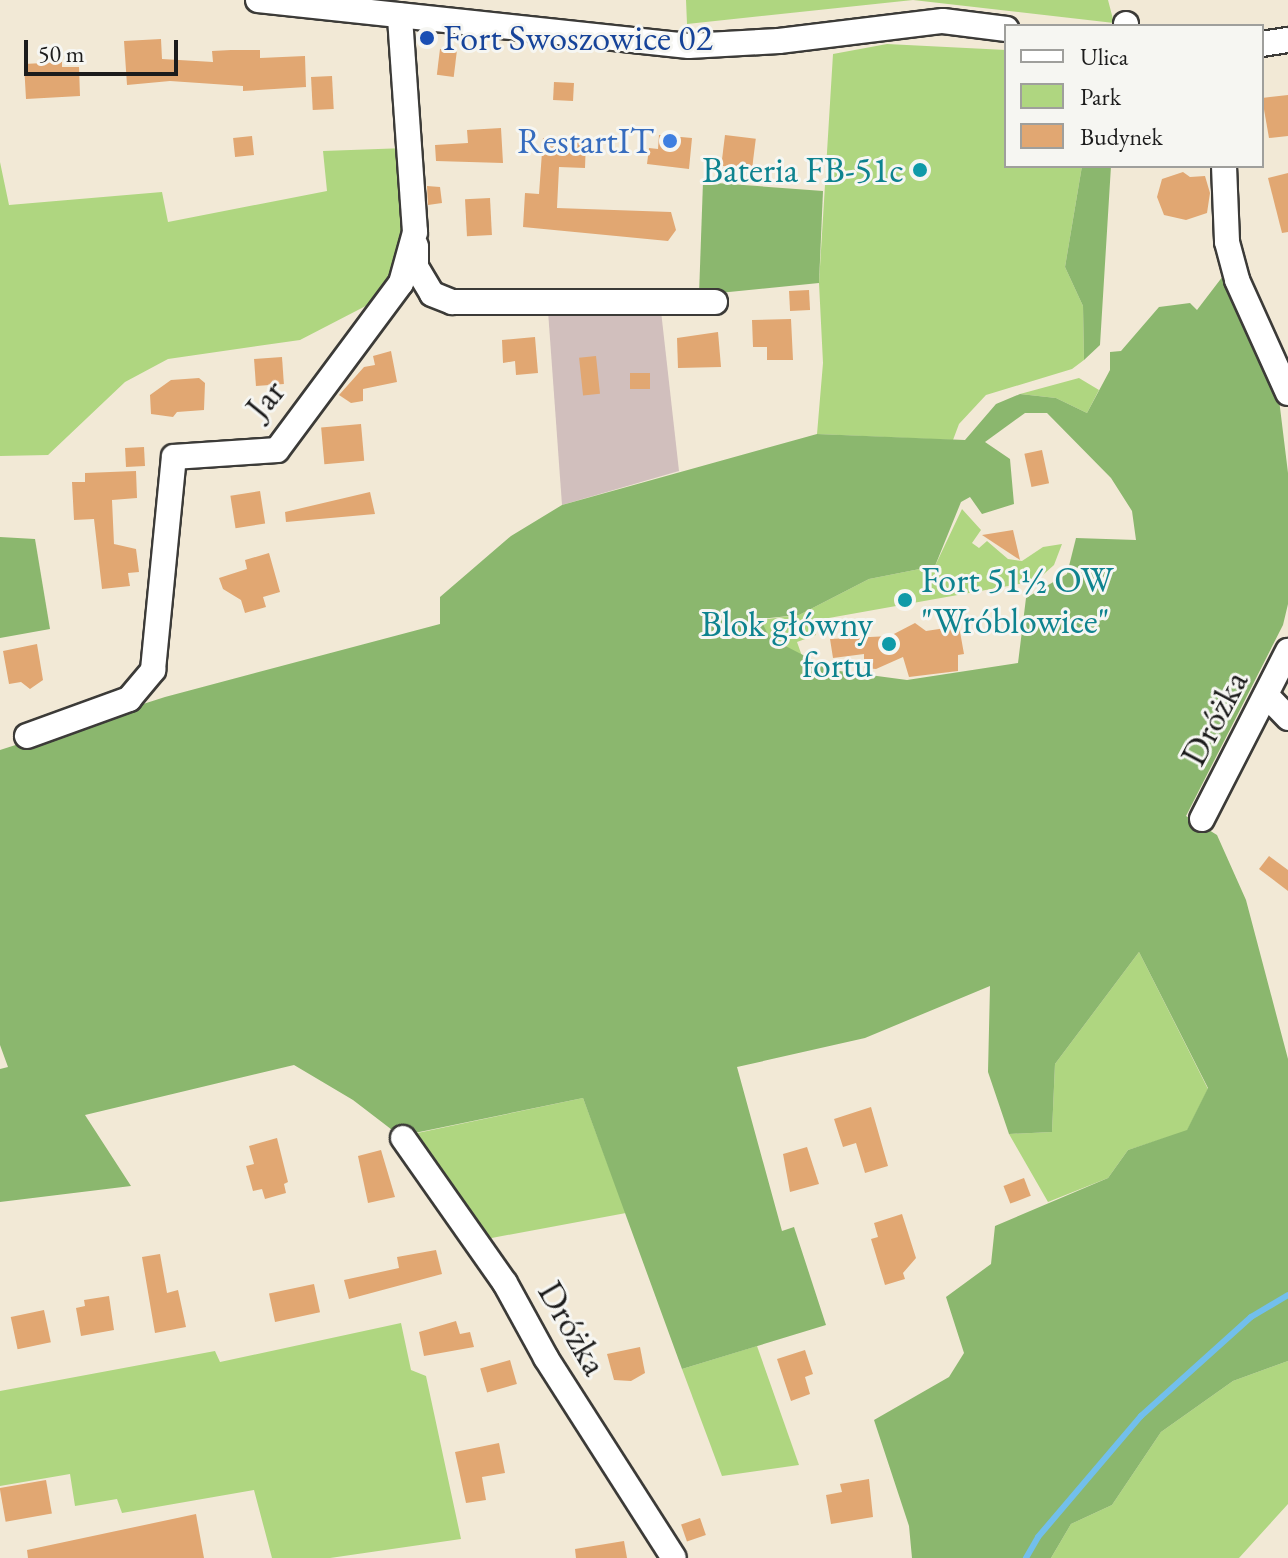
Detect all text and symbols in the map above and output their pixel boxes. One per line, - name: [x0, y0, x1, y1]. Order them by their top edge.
- place label: Fort Swoszowice 02: [443, 16, 713, 60]
- scale bar: [28, 24, 182, 74]
- legend: [1004, 24, 1264, 168]
- marker: Fort Swoszowice 02: [418, 29, 436, 47]
- text: 50 m: [38, 38, 85, 69]
- text: Ulica: [1080, 41, 1128, 72]
- text: Park: [1080, 81, 1121, 112]
- place label: RestartIT: [517, 119, 654, 163]
- text: Budynek: [1080, 121, 1163, 152]
- marker: RestartIT: [661, 132, 679, 150]
- place label: Bateria FB-51c: [702, 148, 904, 192]
- marker: Bateria FB-51c: [911, 161, 929, 179]
- street label: Jar: [236, 370, 294, 428]
- place label: Fort 51½ OW "Wróblowice": [921, 557, 1113, 642]
- marker: Fort 51½ OW "Wróblowice": [896, 591, 914, 609]
- place label: Blok główny fortu: [701, 601, 873, 686]
- marker: Blok główny fortu: [880, 635, 898, 653]
- street label: Dróżka: [1171, 663, 1257, 773]
- street label: Dróżka: [529, 1273, 617, 1383]

